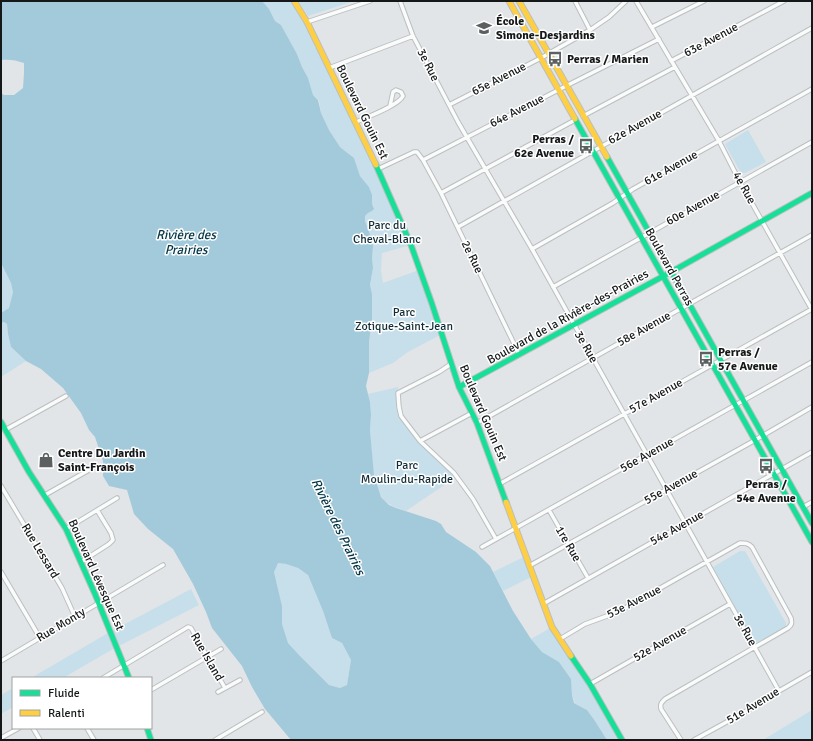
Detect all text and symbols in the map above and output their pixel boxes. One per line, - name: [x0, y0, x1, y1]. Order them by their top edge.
- place label: École Simone-Desjardins: [496, 14, 596, 43]
- school or university icon: École Simone-Desjardins: [475, 19, 493, 37]
- street label: 63e Avenue: [681, 19, 741, 61]
- street label: 3e Rue: [413, 46, 443, 84]
- bus stop icon: Perras / Marien: [546, 50, 564, 68]
- place label: Perras / Marien: [567, 52, 649, 67]
- street label: 65e Avenue: [469, 59, 529, 99]
- street label: Boulevard Gouin Est: [333, 62, 391, 162]
- street label: 64e Avenue: [487, 91, 547, 131]
- street label: 62e Avenue: [605, 106, 665, 148]
- place label: Perras / 62e Avenue: [514, 132, 575, 161]
- bus stop icon: Perras / 62e Avenue: [577, 137, 595, 155]
- street label: 61e Avenue: [641, 147, 701, 189]
- street label: 4e Rue: [729, 169, 759, 207]
- street label: 60e Avenue: [663, 187, 723, 229]
- park label: Parc du Cheval-Blanc: [353, 218, 421, 247]
- street label: Boulevard Perras: [641, 225, 697, 309]
- water label: Rivière des Prairies: [156, 227, 217, 258]
- street label: 2e Rue: [458, 238, 486, 276]
- street label: Boulevard de la Rivière-des-Prairies: [485, 266, 651, 368]
- park label: Parc Zotique-Saint-Jean: [355, 305, 453, 334]
- street label: 58e Avenue: [614, 308, 674, 350]
- street label: 3e Rue: [571, 328, 601, 366]
- place label: Perras / 57e Avenue: [718, 345, 778, 374]
- bus stop icon: Perras / 57e Avenue: [697, 350, 715, 368]
- street label: Boulevard Gouin Est: [456, 363, 510, 463]
- street label: 57e Avenue: [626, 375, 686, 417]
- street label: 56e Avenue: [617, 434, 677, 476]
- place label: Centre Du Jardin Saint-François: [58, 446, 146, 475]
- shop icon: Centre Du Jardin Saint-François: [37, 451, 55, 469]
- bus stop icon: Perras / 54e Avenue: [757, 457, 775, 475]
- park label: Parc Moulin-du-Rapide: [361, 458, 453, 487]
- street label: 55e Avenue: [641, 466, 701, 508]
- water label: Rivière des Prairies: [308, 476, 369, 579]
- place label: Perras / 54e Avenue: [736, 477, 796, 506]
- street label: 54e Avenue: [647, 507, 707, 549]
- street label: Boulevard Lévesque Est: [65, 517, 127, 633]
- street label: Rue Lessard: [18, 521, 62, 581]
- street label: 1re Rue: [552, 523, 584, 565]
- street label: 53e Avenue: [604, 582, 664, 622]
- street label: Rue Monty: [34, 604, 89, 645]
- street label: 3e Rue: [730, 611, 760, 649]
- street label: 52e Avenue: [631, 623, 689, 665]
- street label: Rue Island: [187, 630, 227, 684]
- legend: [12, 677, 152, 729]
- street label: 51e Avenue: [724, 684, 782, 728]
- text: Fluide: [48, 686, 80, 701]
- text: Ralenti: [48, 706, 85, 721]

